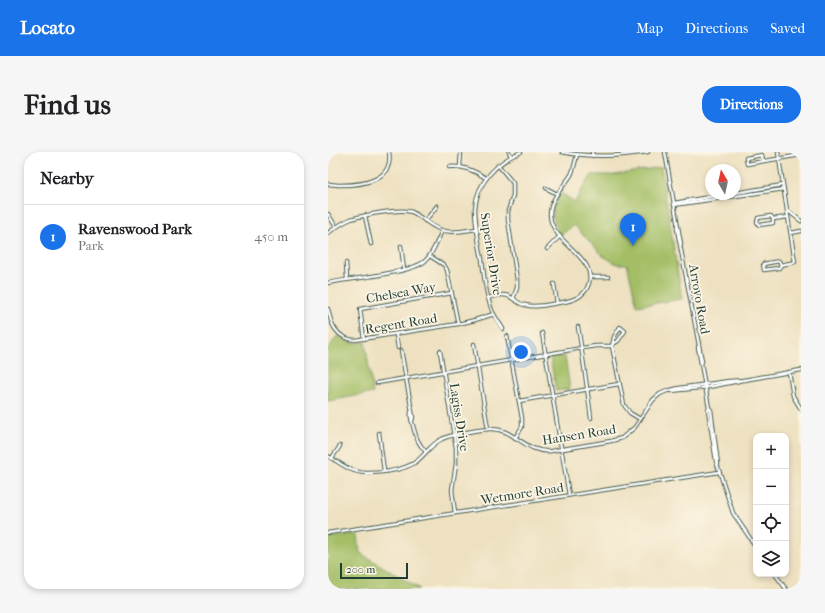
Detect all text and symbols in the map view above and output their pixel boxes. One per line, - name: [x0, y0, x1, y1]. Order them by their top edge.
- text: Locato: [20, 17, 75, 39]
- text: Map: [636, 20, 663, 37]
- text: Directions: [685, 20, 748, 37]
- text: Saved: [770, 20, 805, 37]
- button: Directions: [702, 86, 801, 123]
- text: Find us: [24, 88, 111, 121]
- north arrow: [705, 164, 741, 200]
- text: Nearby: [40, 168, 94, 188]
- street label: Superior Drive: [478, 212, 506, 297]
- pin: 1: [620, 213, 646, 246]
- text: Ravenswood Park: [78, 220, 192, 238]
- text: 1: [51, 229, 55, 244]
- text: 450 m: [254, 229, 288, 244]
- text: Park: [78, 238, 104, 253]
- street label: Arroyo Road: [686, 262, 713, 336]
- street label: Chelsea Way: [365, 279, 438, 306]
- street label: Regent Road: [364, 310, 439, 337]
- your location: [511, 342, 531, 362]
- street label: Lagiss Drive: [447, 382, 472, 453]
- street label: Hansen Road: [541, 421, 618, 448]
- map controls: [753, 433, 789, 577]
- button: +: [753, 433, 789, 469]
- button: −: [753, 469, 789, 505]
- street label: Wetmore Road: [479, 479, 566, 508]
- button: locate: [753, 505, 789, 541]
- button: layers: [753, 541, 789, 577]
- scale bar: [340, 561, 408, 580]
- text: 200 m: [346, 563, 375, 576]

